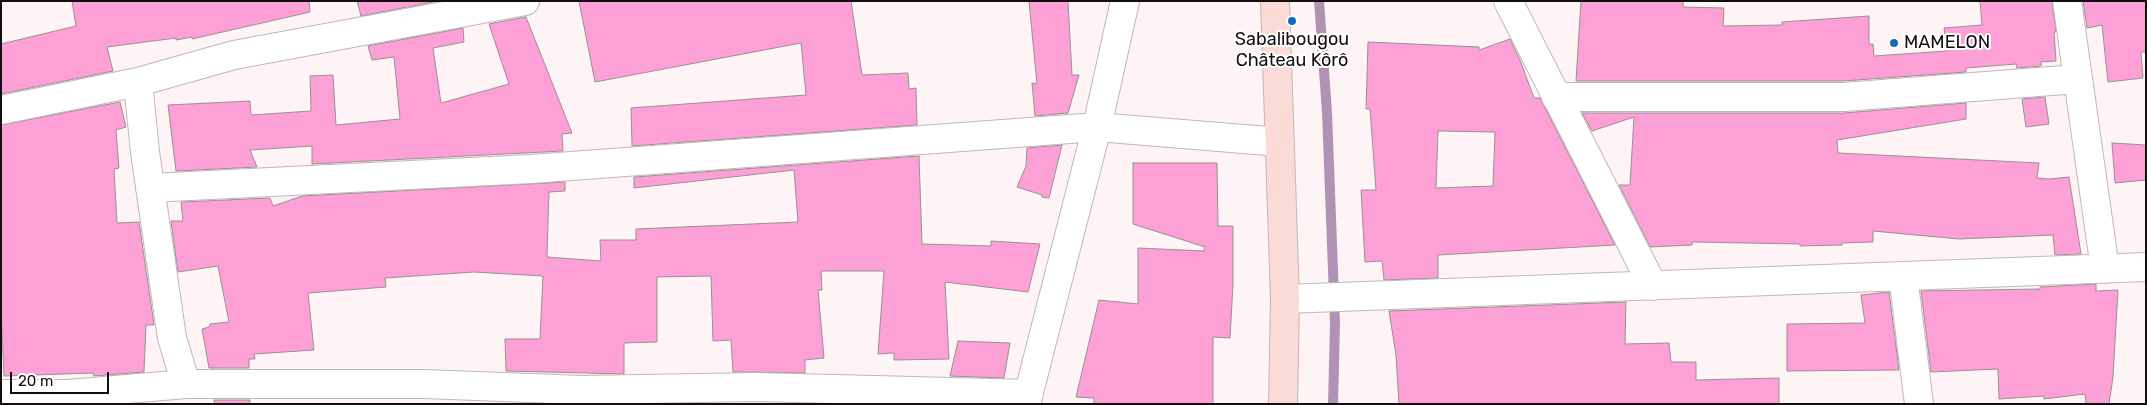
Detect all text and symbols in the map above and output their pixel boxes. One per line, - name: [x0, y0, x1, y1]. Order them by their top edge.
- marker: Sabalibougou Château Kôrô: [1286, 15, 1298, 27]
- place label: Sabalibougou Château Kôrô: [1235, 29, 1349, 72]
- place label: MAMELON: [1904, 32, 1990, 54]
- marker: MAMELON: [1888, 37, 1900, 49]
- scale bar: [12, 362, 111, 394]
- text: 20 m: [18, 372, 53, 390]

